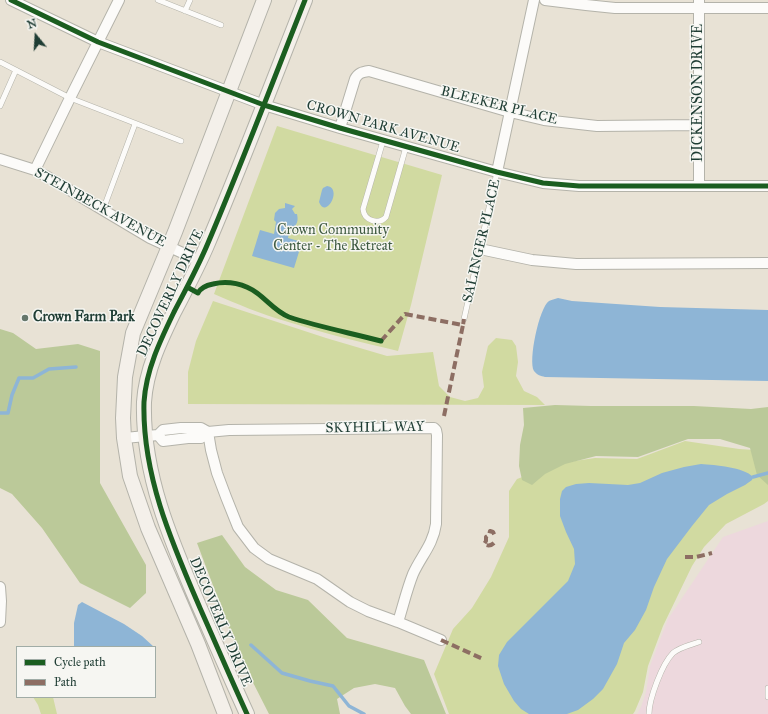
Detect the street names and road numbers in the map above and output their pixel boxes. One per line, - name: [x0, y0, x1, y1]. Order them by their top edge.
- street label: DICKENSON DRIVE: [691, 24, 707, 162]
- street label: BLEEKER PLACE: [439, 83, 559, 129]
- street label: CROWN PARK AVENUE: [304, 97, 462, 157]
- street label: STEINBECK AVENUE: [31, 165, 169, 251]
- street label: SALINGER PLACE: [460, 178, 504, 304]
- street label: DECOVERLY DRIVE: [134, 227, 208, 359]
- street label: SKYHILL WAY: [325, 419, 425, 437]
- street label: DECOVERLY DRIVE: [185, 555, 255, 689]

